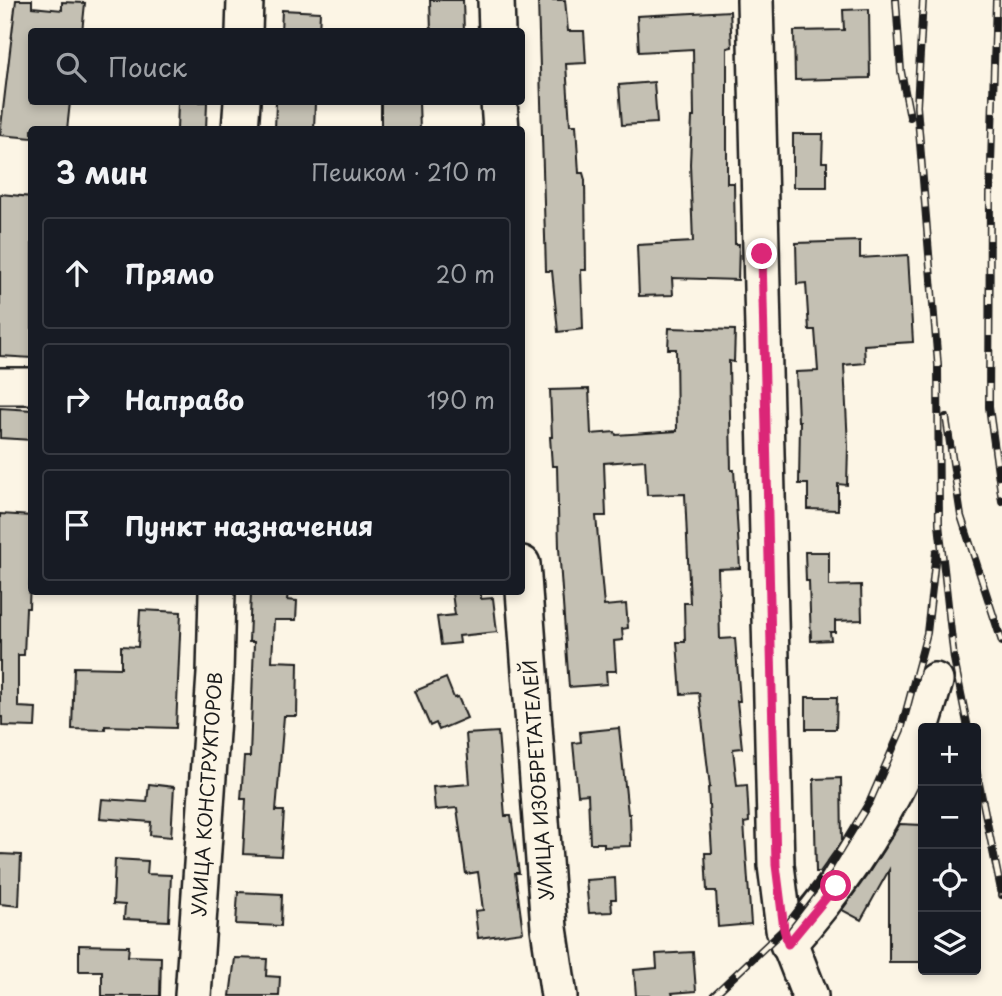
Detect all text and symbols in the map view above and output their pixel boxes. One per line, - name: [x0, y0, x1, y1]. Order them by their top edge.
- search box: [28, 28, 525, 105]
- text: Поиск: [108, 47, 187, 86]
- icon: search: [52, 48, 90, 86]
- text: 3 мин: [56, 149, 148, 194]
- text: Пешком · 210 m: [311, 154, 497, 189]
- route end: [746, 238, 777, 269]
- icon: ahead: [58, 254, 96, 292]
- text: Прямо: [125, 254, 214, 293]
- text: 20 m: [436, 256, 495, 291]
- icon: right: [58, 380, 96, 418]
- text: Направо: [125, 380, 244, 419]
- text: 190 m: [427, 382, 495, 417]
- icon: arrive: [58, 506, 96, 544]
- text: Пункт назначения: [125, 506, 373, 545]
- street label: УЛИЦА ИЗОБРЕТАТЕЛЕЙ: [515, 659, 559, 901]
- street label: УЛИЦА КОНСТРУКТОРОВ: [183, 671, 229, 917]
- map controls: [918, 723, 981, 975]
- button: +: [918, 723, 981, 786]
- button: −: [918, 786, 981, 849]
- button: locate: [918, 849, 981, 912]
- route start: [820, 870, 851, 901]
- button: layers: [918, 912, 981, 975]

